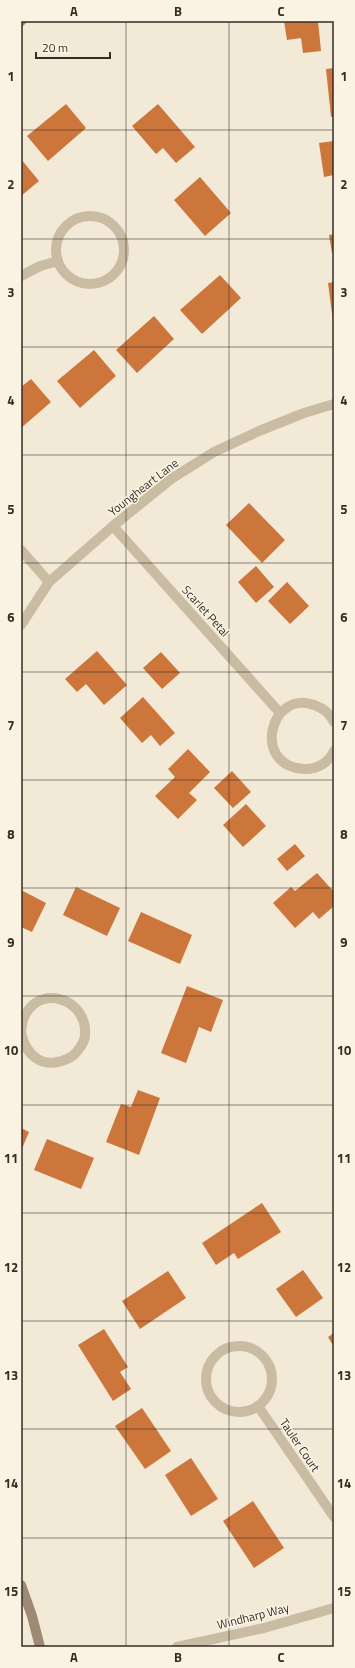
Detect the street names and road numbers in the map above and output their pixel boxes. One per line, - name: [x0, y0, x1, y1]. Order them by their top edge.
- street label: Youngheart Lane: [104, 453, 182, 521]
- street label: Scarlet Petal: [178, 581, 234, 641]
- street label: Tauler Court: [275, 1415, 325, 1476]
- street label: Windharp Way: [215, 1598, 291, 1634]

